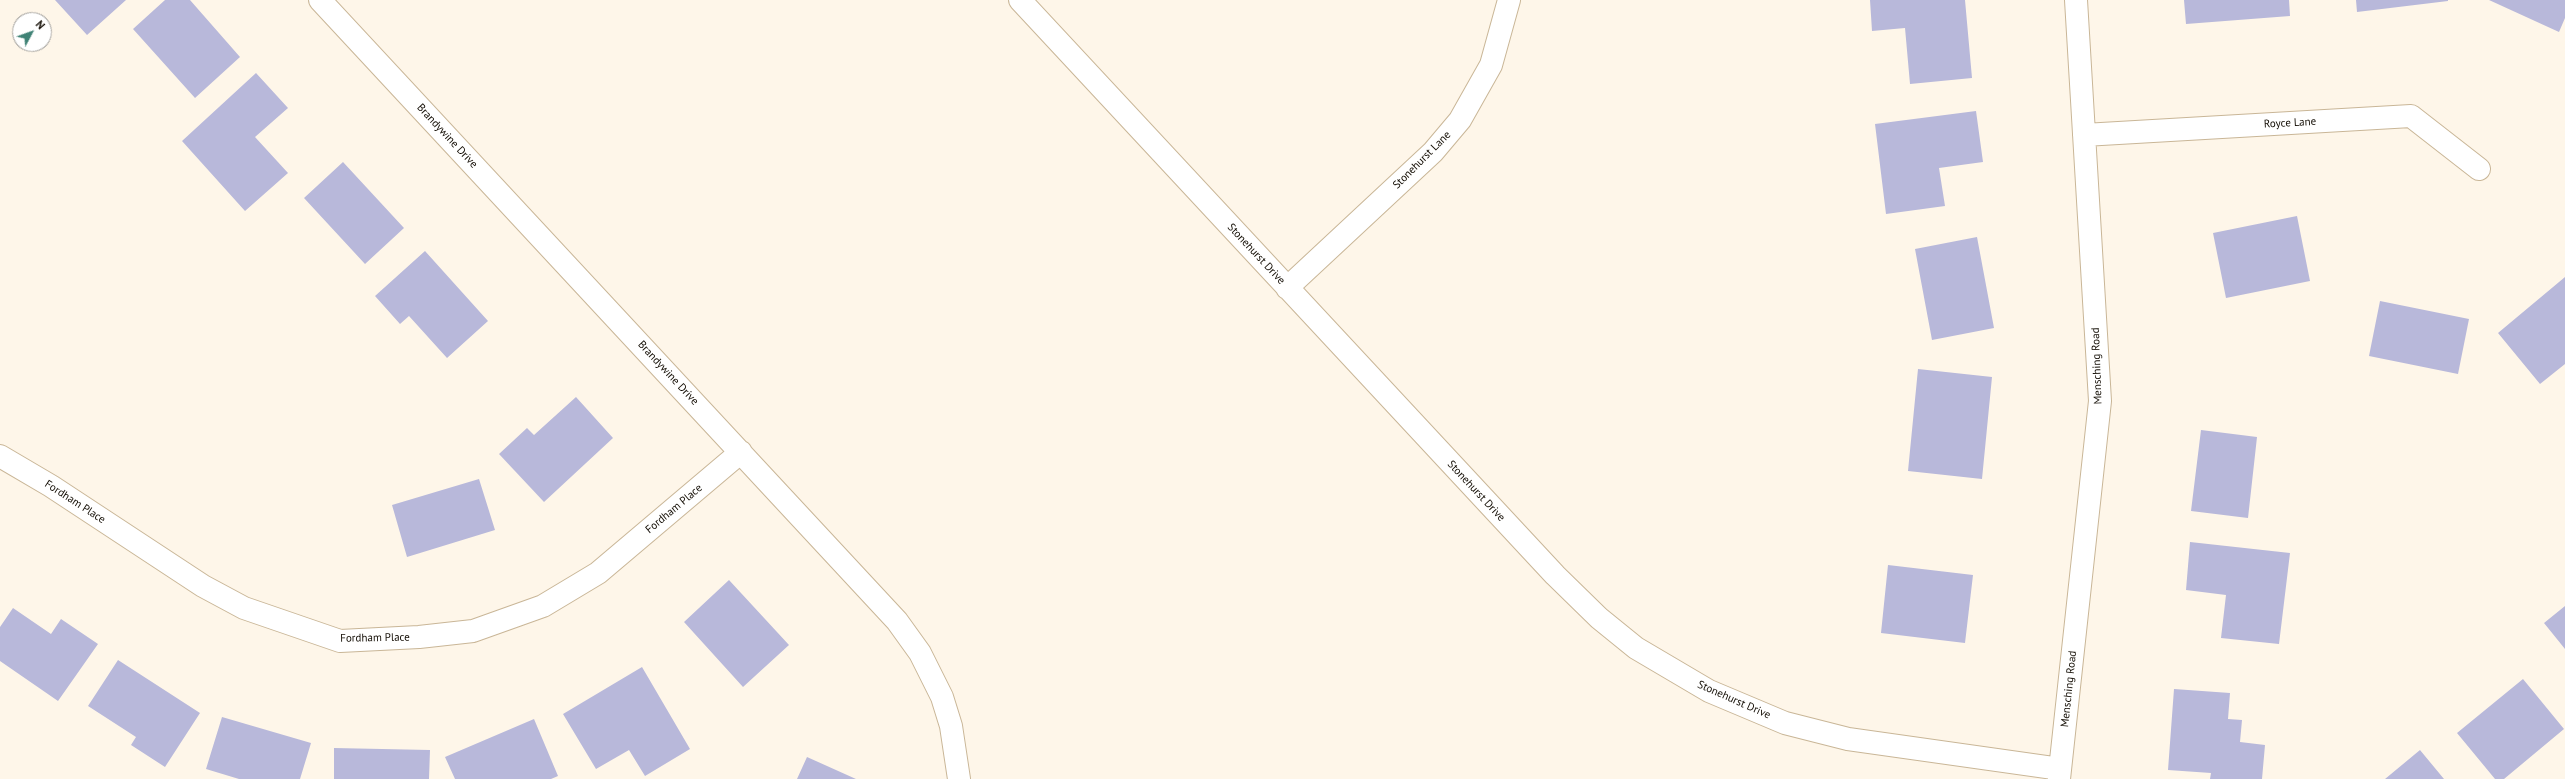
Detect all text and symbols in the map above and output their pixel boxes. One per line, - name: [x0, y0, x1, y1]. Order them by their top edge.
- north arrow: [12, 12, 52, 52]
- text: N: [33, 17, 48, 32]
- street label: Brandywine Drive: [414, 101, 480, 171]
- street label: Royce Lane: [2263, 115, 2317, 131]
- street label: Stonehurst Lane: [1390, 128, 1454, 192]
- street label: Stonehurst Drive: [1224, 221, 1288, 287]
- street label: Mensching Road: [2089, 327, 2105, 405]
- street label: Brandywine Drive: [635, 338, 701, 408]
- street label: Stonehurst Drive: [1444, 458, 1508, 524]
- street label: Fordham Place: [42, 477, 108, 527]
- street label: Fordham Place: [643, 482, 705, 536]
- street label: Fordham Place: [340, 631, 410, 645]
- street label: Mensching Road: [2058, 650, 2080, 728]
- street label: Stonehurst Drive: [1695, 678, 1773, 722]

